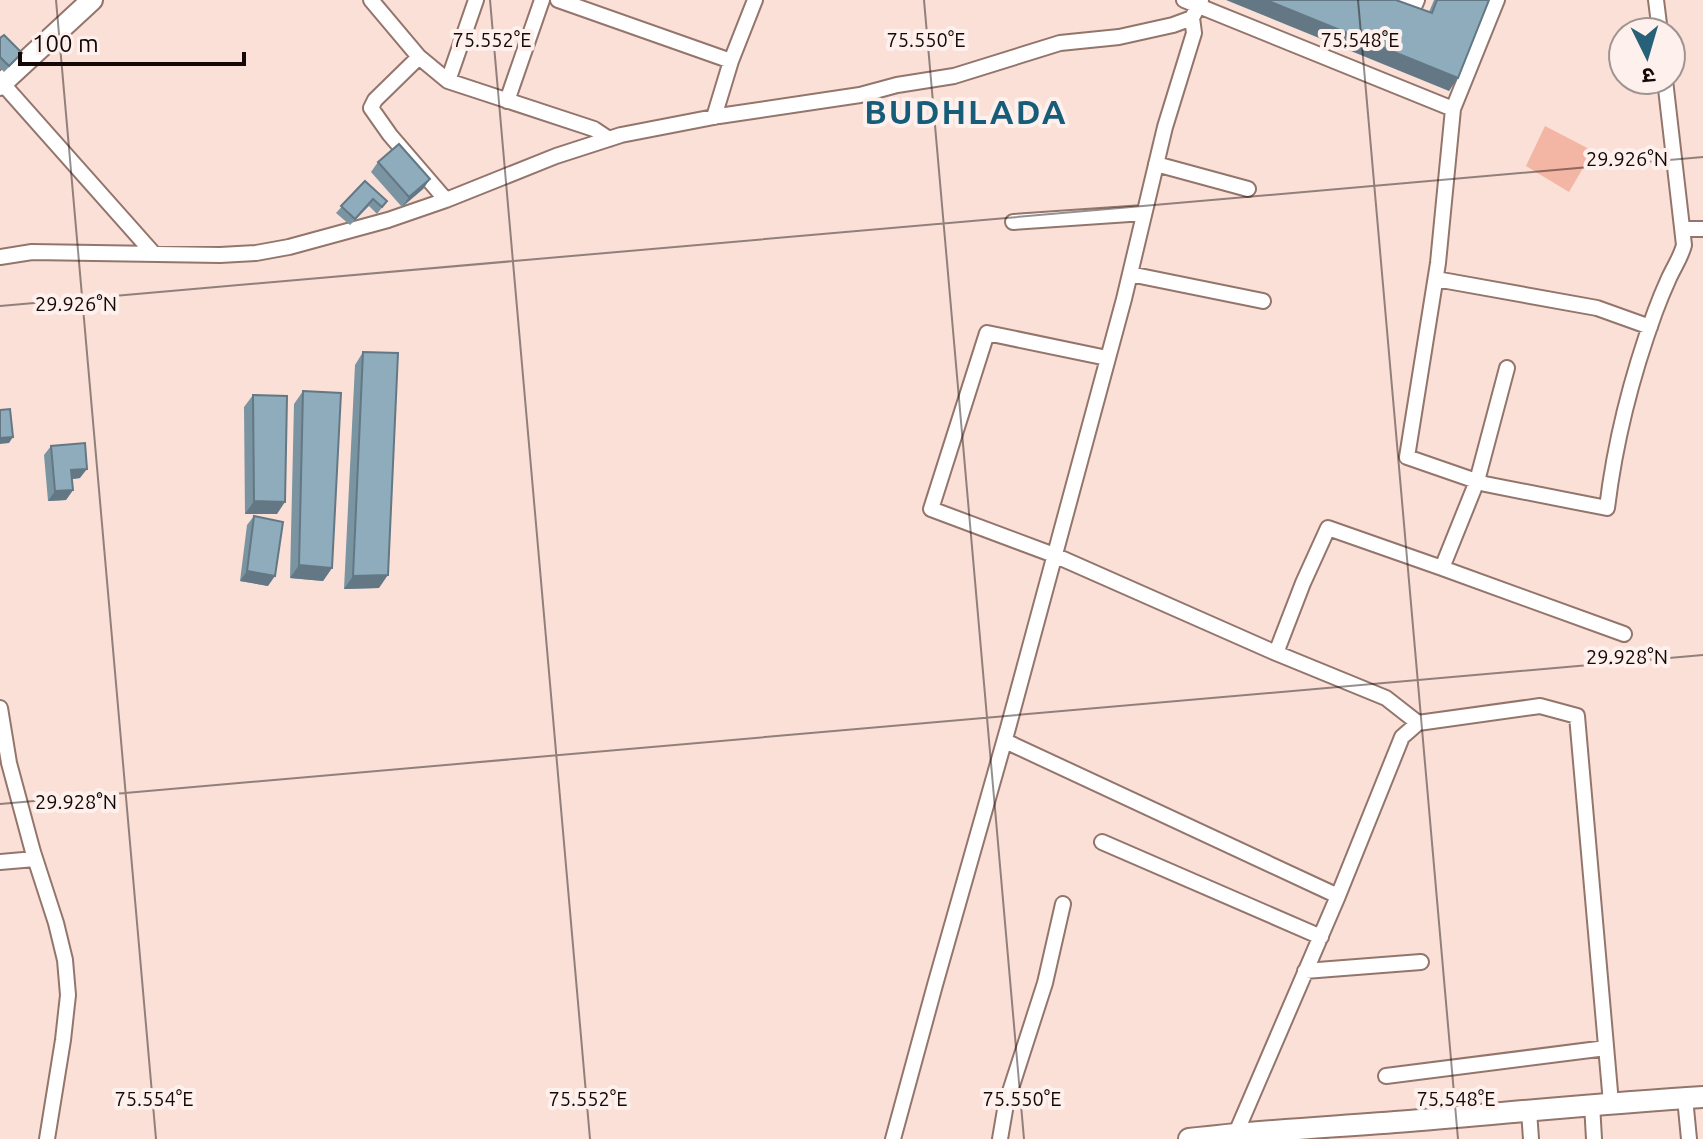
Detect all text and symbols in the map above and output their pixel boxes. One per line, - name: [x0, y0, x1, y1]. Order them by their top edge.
- scale bar: [20, 16, 244, 66]
- north arrow: [1607, 16, 1687, 96]
- text: 75.552°E: [453, 28, 532, 51]
- text: 75.550°E: [887, 28, 966, 51]
- text: 75.548°E: [1321, 28, 1400, 51]
- text: 100 m: [32, 30, 99, 57]
- text: उ: [1640, 63, 1656, 90]
- district label: BUDHLADA: [864, 92, 1068, 130]
- text: 29.926°N: [1586, 147, 1668, 170]
- text: 29.926°N: [35, 292, 117, 315]
- text: 29.928°N: [1586, 645, 1668, 668]
- text: 29.928°N: [35, 790, 117, 813]
- text: 75.554°E: [115, 1087, 194, 1110]
- text: 75.552°E: [549, 1087, 628, 1110]
- text: 75.550°E: [983, 1087, 1062, 1110]
- text: 75.548°E: [1417, 1087, 1496, 1110]

